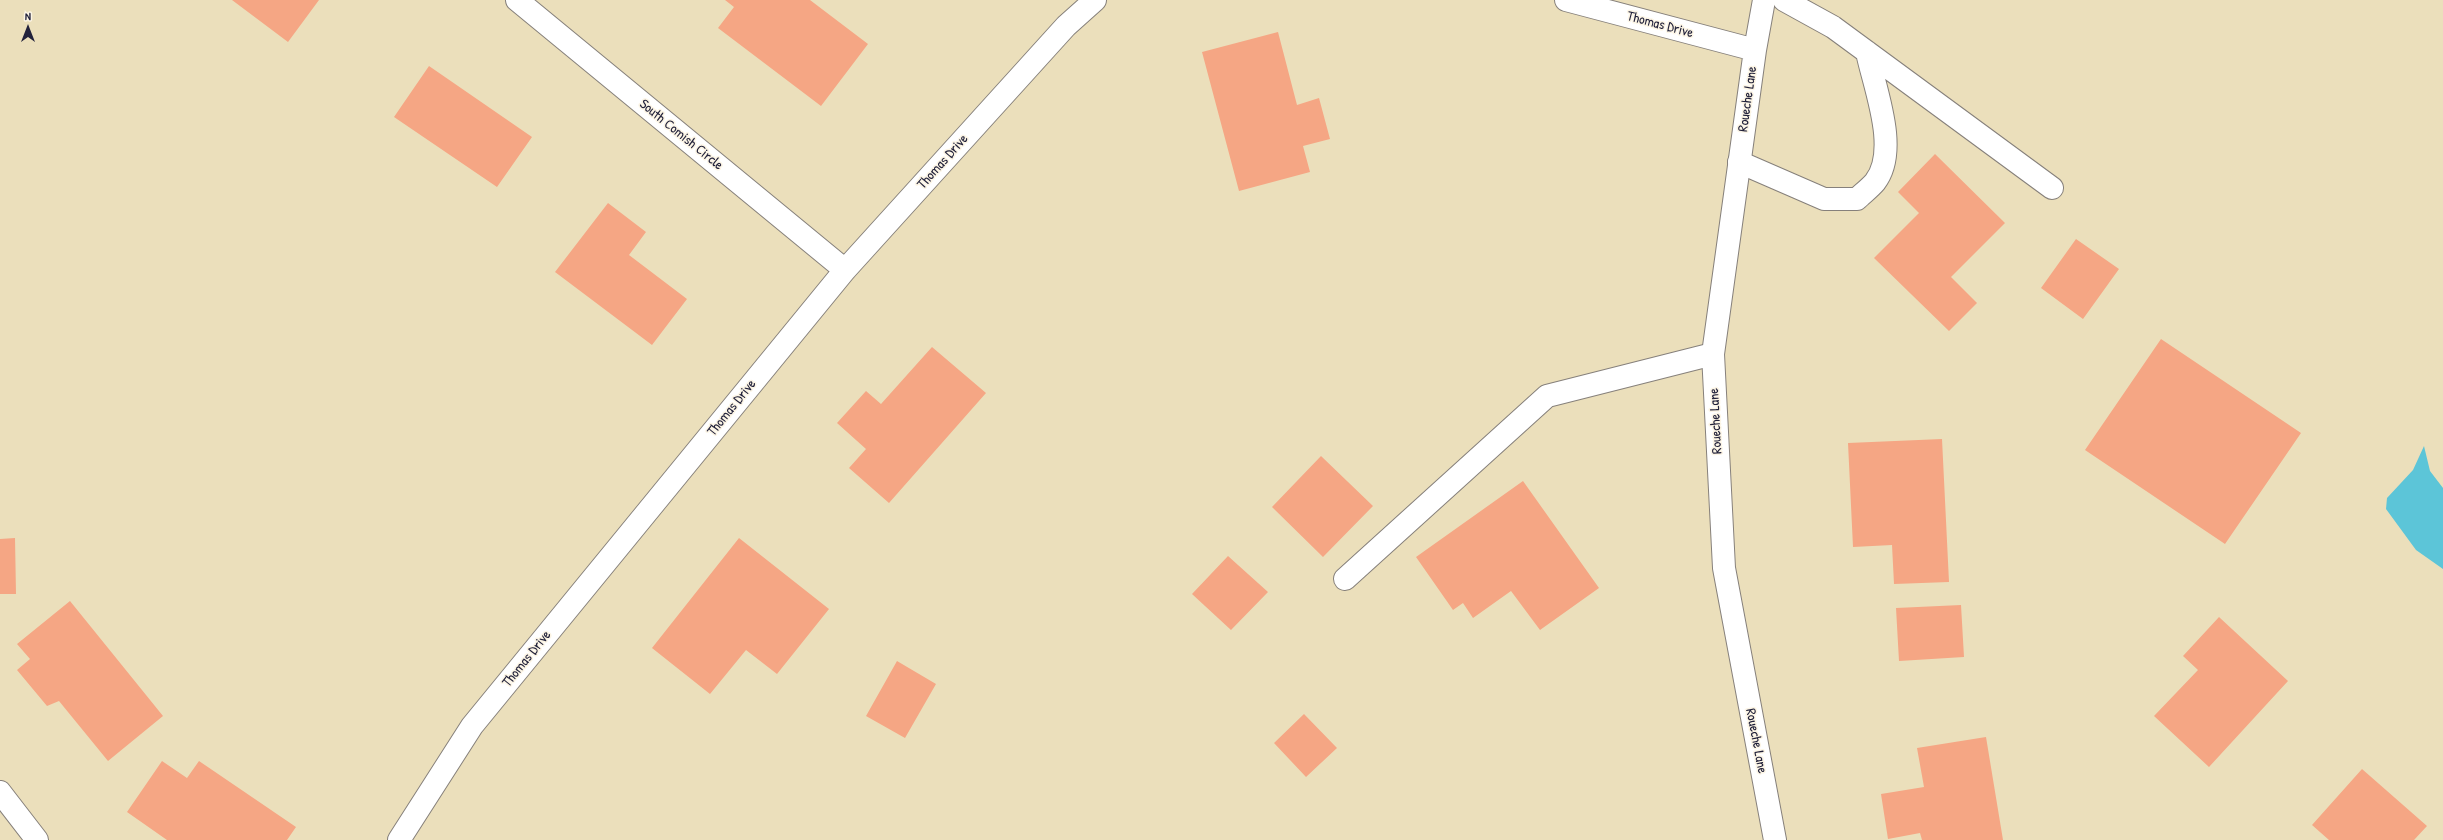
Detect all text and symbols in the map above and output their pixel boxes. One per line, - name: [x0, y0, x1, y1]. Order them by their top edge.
- north arrow: [8, 8, 48, 48]
- street label: Thomas Drive: [1625, 8, 1695, 42]
- text: N: [25, 9, 31, 23]
- street label: Roueche Lane: [1735, 65, 1761, 133]
- street label: South Comish Circle: [636, 96, 726, 174]
- street label: Thomas Drive: [914, 131, 972, 193]
- street label: Thomas Drive: [704, 376, 760, 440]
- street label: Roueche Lane: [1706, 388, 1726, 454]
- street label: Thomas Drive: [499, 627, 555, 691]
- street label: Roueche Lane: [1741, 707, 1771, 775]

